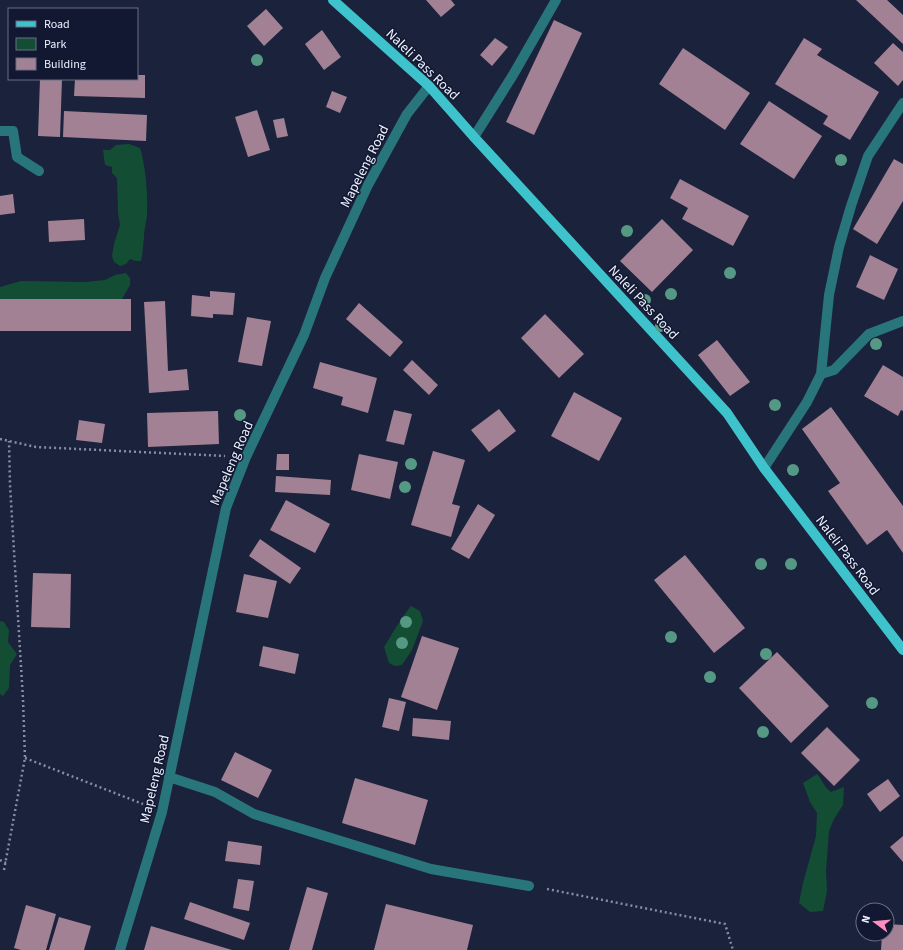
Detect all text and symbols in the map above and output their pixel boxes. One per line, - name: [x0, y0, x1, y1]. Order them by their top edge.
- legend: [8, 8, 138, 80]
- text: Road: [44, 16, 70, 33]
- street label: Naleli Pass Road: [381, 24, 464, 105]
- text: Park: [44, 36, 66, 53]
- text: Building: [44, 56, 86, 73]
- street label: Mapeleng Road: [336, 122, 394, 211]
- street label: Naleli Pass Road: [603, 261, 683, 344]
- street label: Mapeleng Road: [205, 418, 259, 509]
- street label: Naleli Pass Road: [811, 511, 884, 600]
- street label: Mapeleng Road: [135, 733, 175, 825]
- north arrow: [855, 902, 895, 942]
- text: N: [858, 914, 874, 925]

